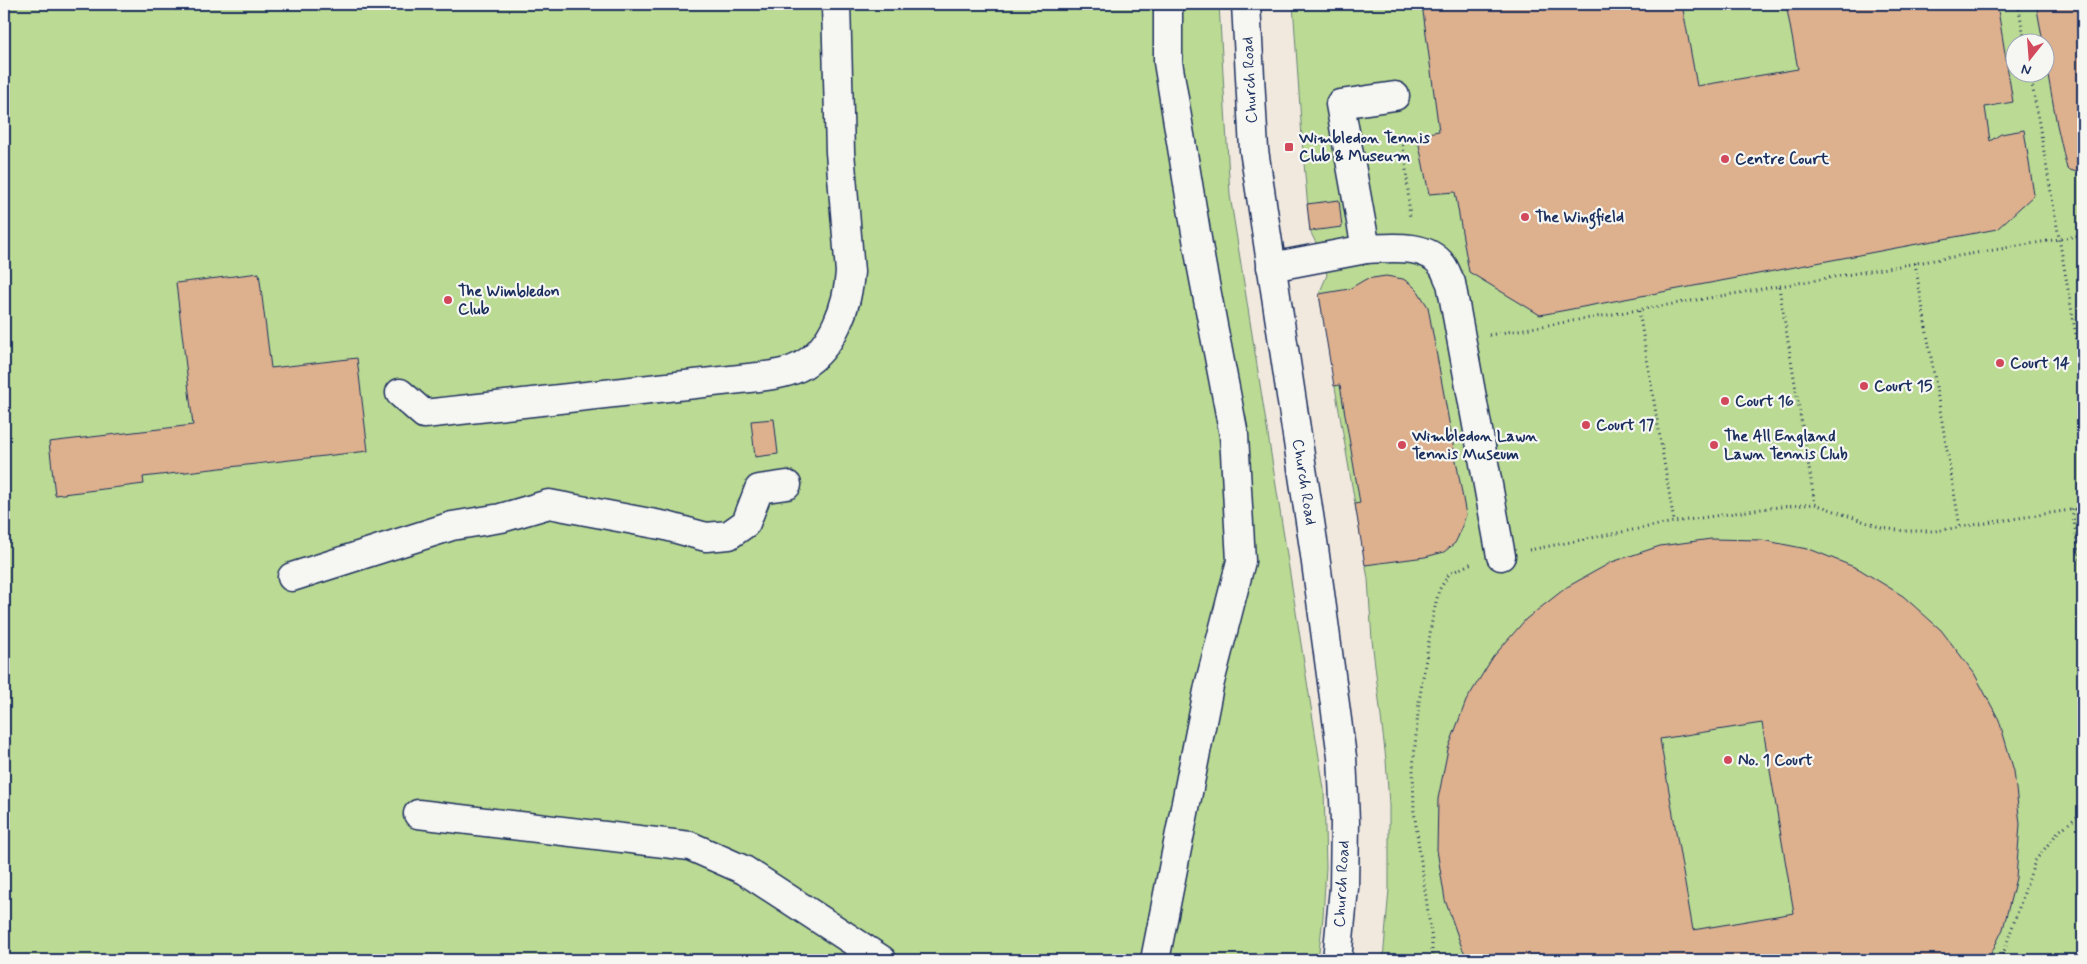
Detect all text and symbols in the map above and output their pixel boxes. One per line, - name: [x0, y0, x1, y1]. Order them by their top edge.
- north arrow: [2004, 32, 2054, 82]
- street label: Church Road: [1237, 36, 1263, 124]
- text: N: [2019, 60, 2034, 79]
- place label: Wimbledon Tennis Club & Museum: [1298, 128, 1431, 167]
- marker: Wimbledon Tennis Club & Museum: [1283, 141, 1295, 153]
- place label: Centre Court: [1735, 149, 1830, 170]
- marker: Centre Court: [1719, 153, 1731, 165]
- place label: The Wingfield: [1535, 207, 1624, 230]
- marker: The Wingfield: [1519, 211, 1531, 223]
- place label: The Wimbledon Club: [458, 281, 560, 320]
- marker: The Wimbledon Club: [442, 294, 454, 306]
- place label: Court 14: [2010, 353, 2070, 374]
- marker: Court 14: [1994, 357, 2006, 369]
- place label: Court 15: [1874, 376, 1933, 397]
- marker: Court 15: [1858, 380, 1870, 392]
- place label: Court 16: [1735, 391, 1794, 412]
- marker: Court 16: [1719, 395, 1731, 407]
- place label: Court 17: [1596, 415, 1654, 436]
- marker: Court 17: [1580, 419, 1592, 431]
- place label: Wimbledon Lawn Tennis Museum: [1411, 426, 1538, 465]
- place label: The All England Lawn Tennis Club: [1724, 426, 1848, 465]
- street label: Church Road: [1287, 437, 1321, 527]
- marker: Wimbledon Lawn Tennis Museum: [1396, 439, 1408, 451]
- marker: The All England Lawn Tennis Club: [1708, 439, 1720, 451]
- place label: No. 1 Court: [1738, 750, 1813, 771]
- marker: No. 1 Court: [1722, 754, 1734, 766]
- street label: Church Road: [1329, 840, 1355, 928]

